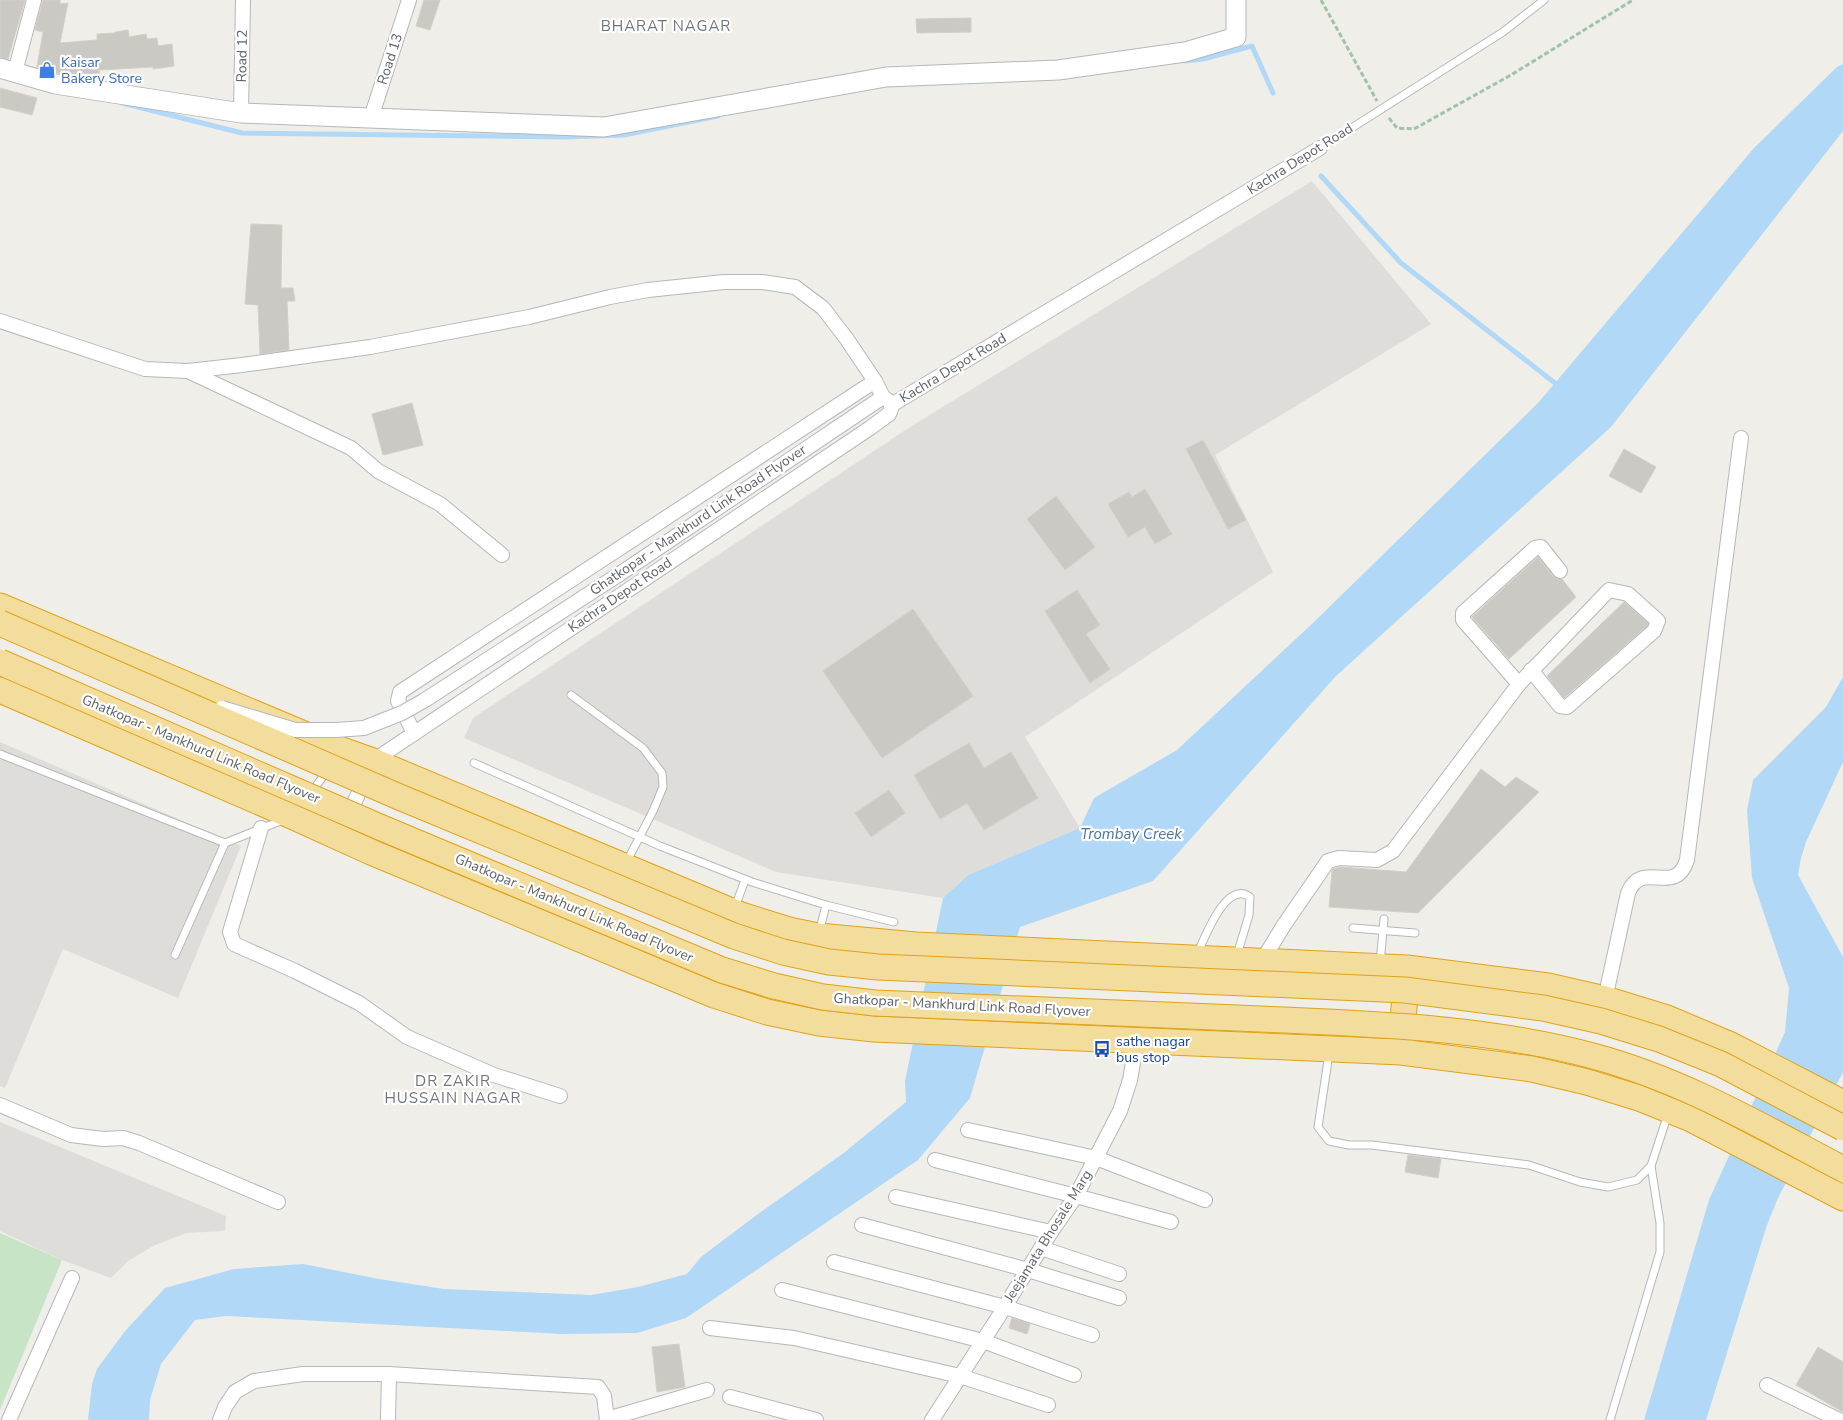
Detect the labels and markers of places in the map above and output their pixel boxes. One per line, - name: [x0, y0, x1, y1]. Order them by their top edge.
- place label: Kaisar Bakery Store: [61, 53, 142, 88]
- shop icon: Kaisar Bakery Store: [37, 60, 57, 80]
- place label: sathe nagar bus stop: [1116, 1032, 1190, 1067]
- bus stop icon: sathe nagar bus stop: [1092, 1039, 1112, 1059]

